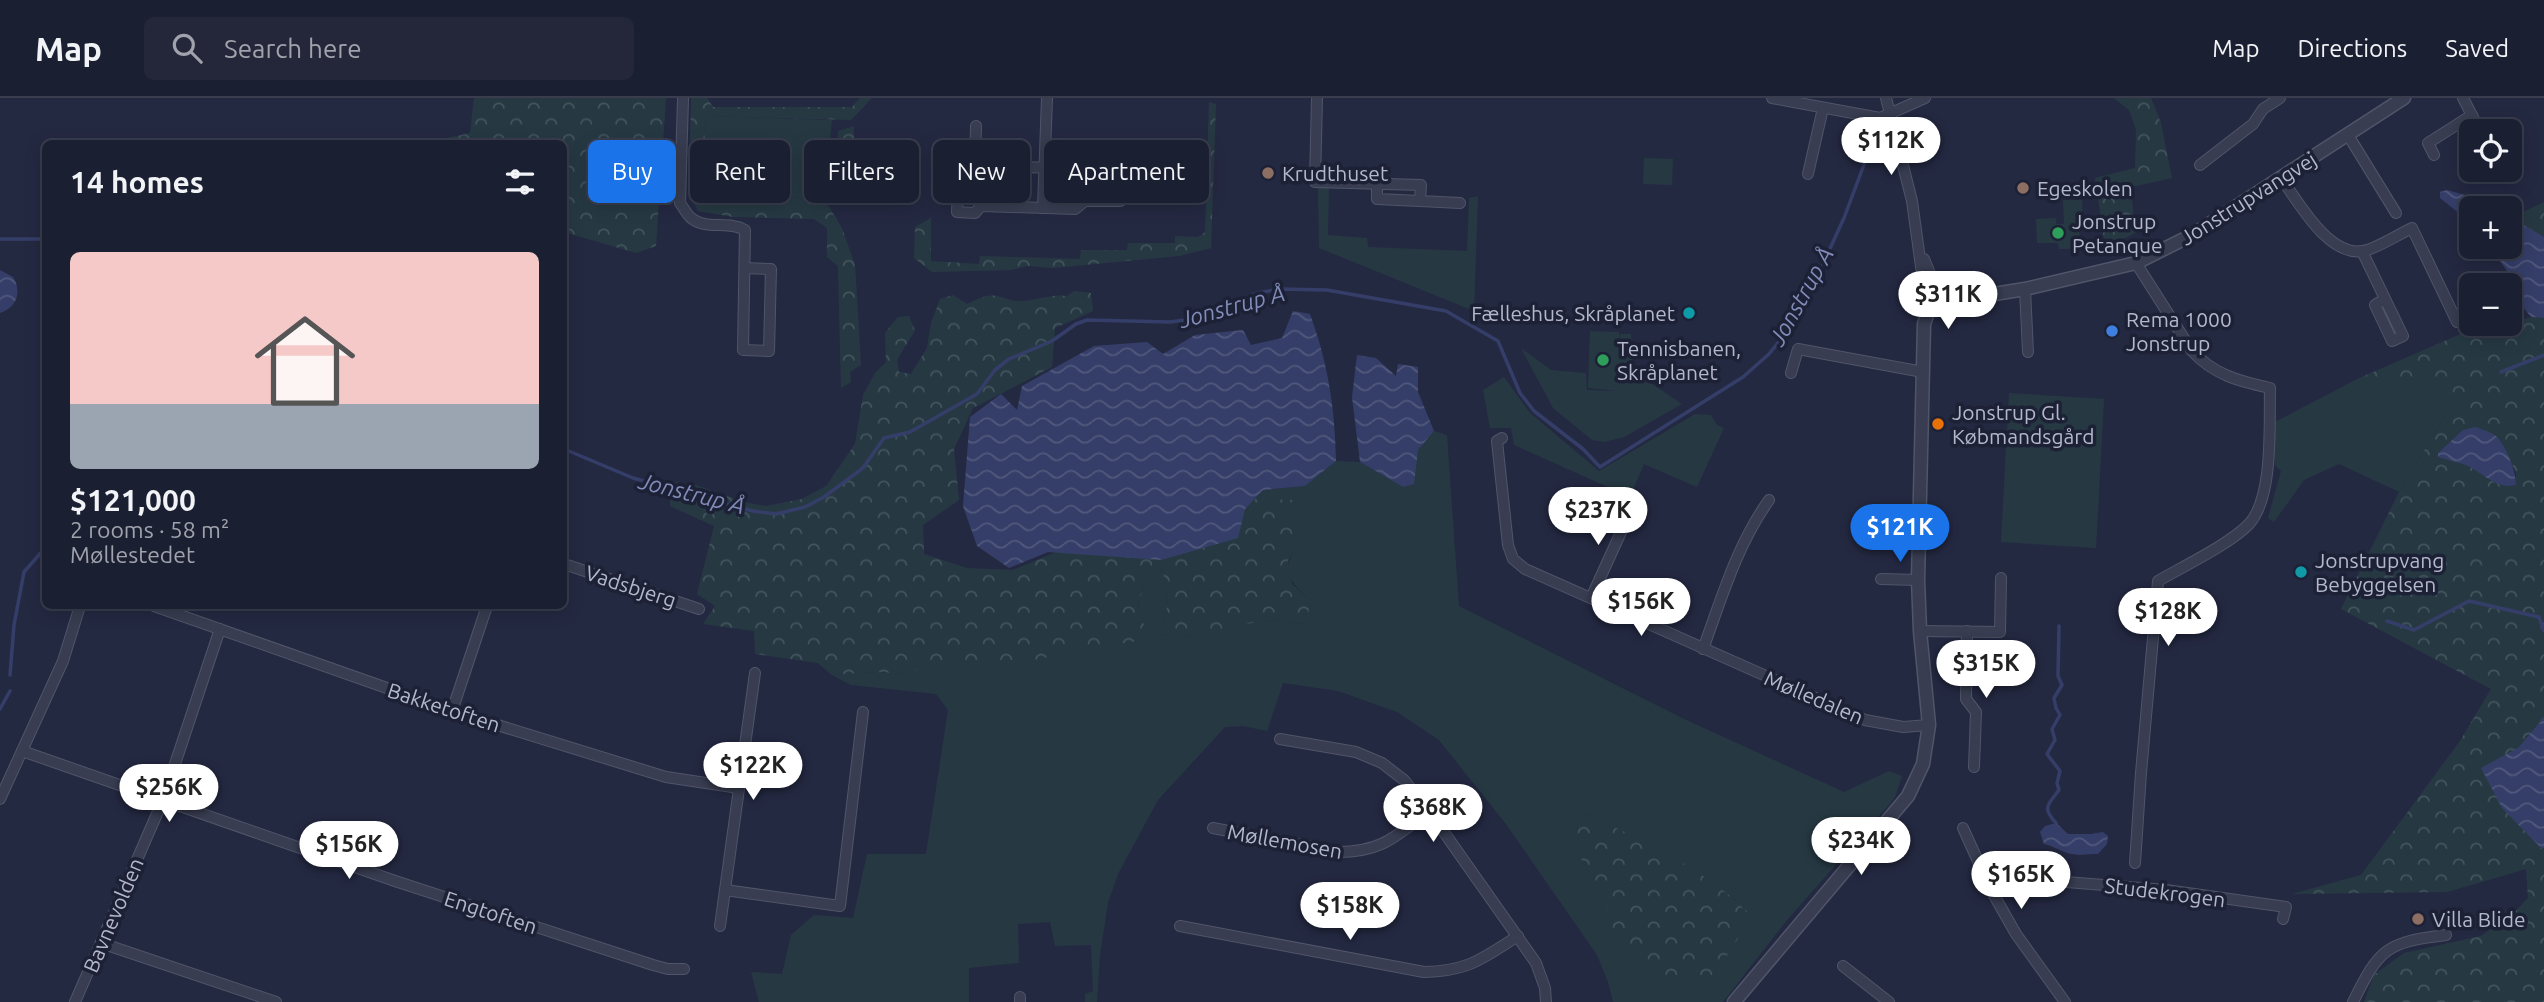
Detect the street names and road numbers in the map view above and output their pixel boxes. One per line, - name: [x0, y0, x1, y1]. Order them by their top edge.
- street label: Jonstrupvangvej: [2175, 146, 2321, 250]
- street label: Vadsbjerg: [583, 560, 679, 612]
- street label: Mølledalen: [1761, 665, 1867, 729]
- street label: Bakketoften: [385, 678, 503, 736]
- street label: Møllemosen: [1226, 819, 1344, 863]
- street label: Bavnevolden: [78, 854, 148, 976]
- street label: Studekrogen: [2103, 873, 2227, 911]
- street label: Engtoften: [442, 886, 540, 938]

